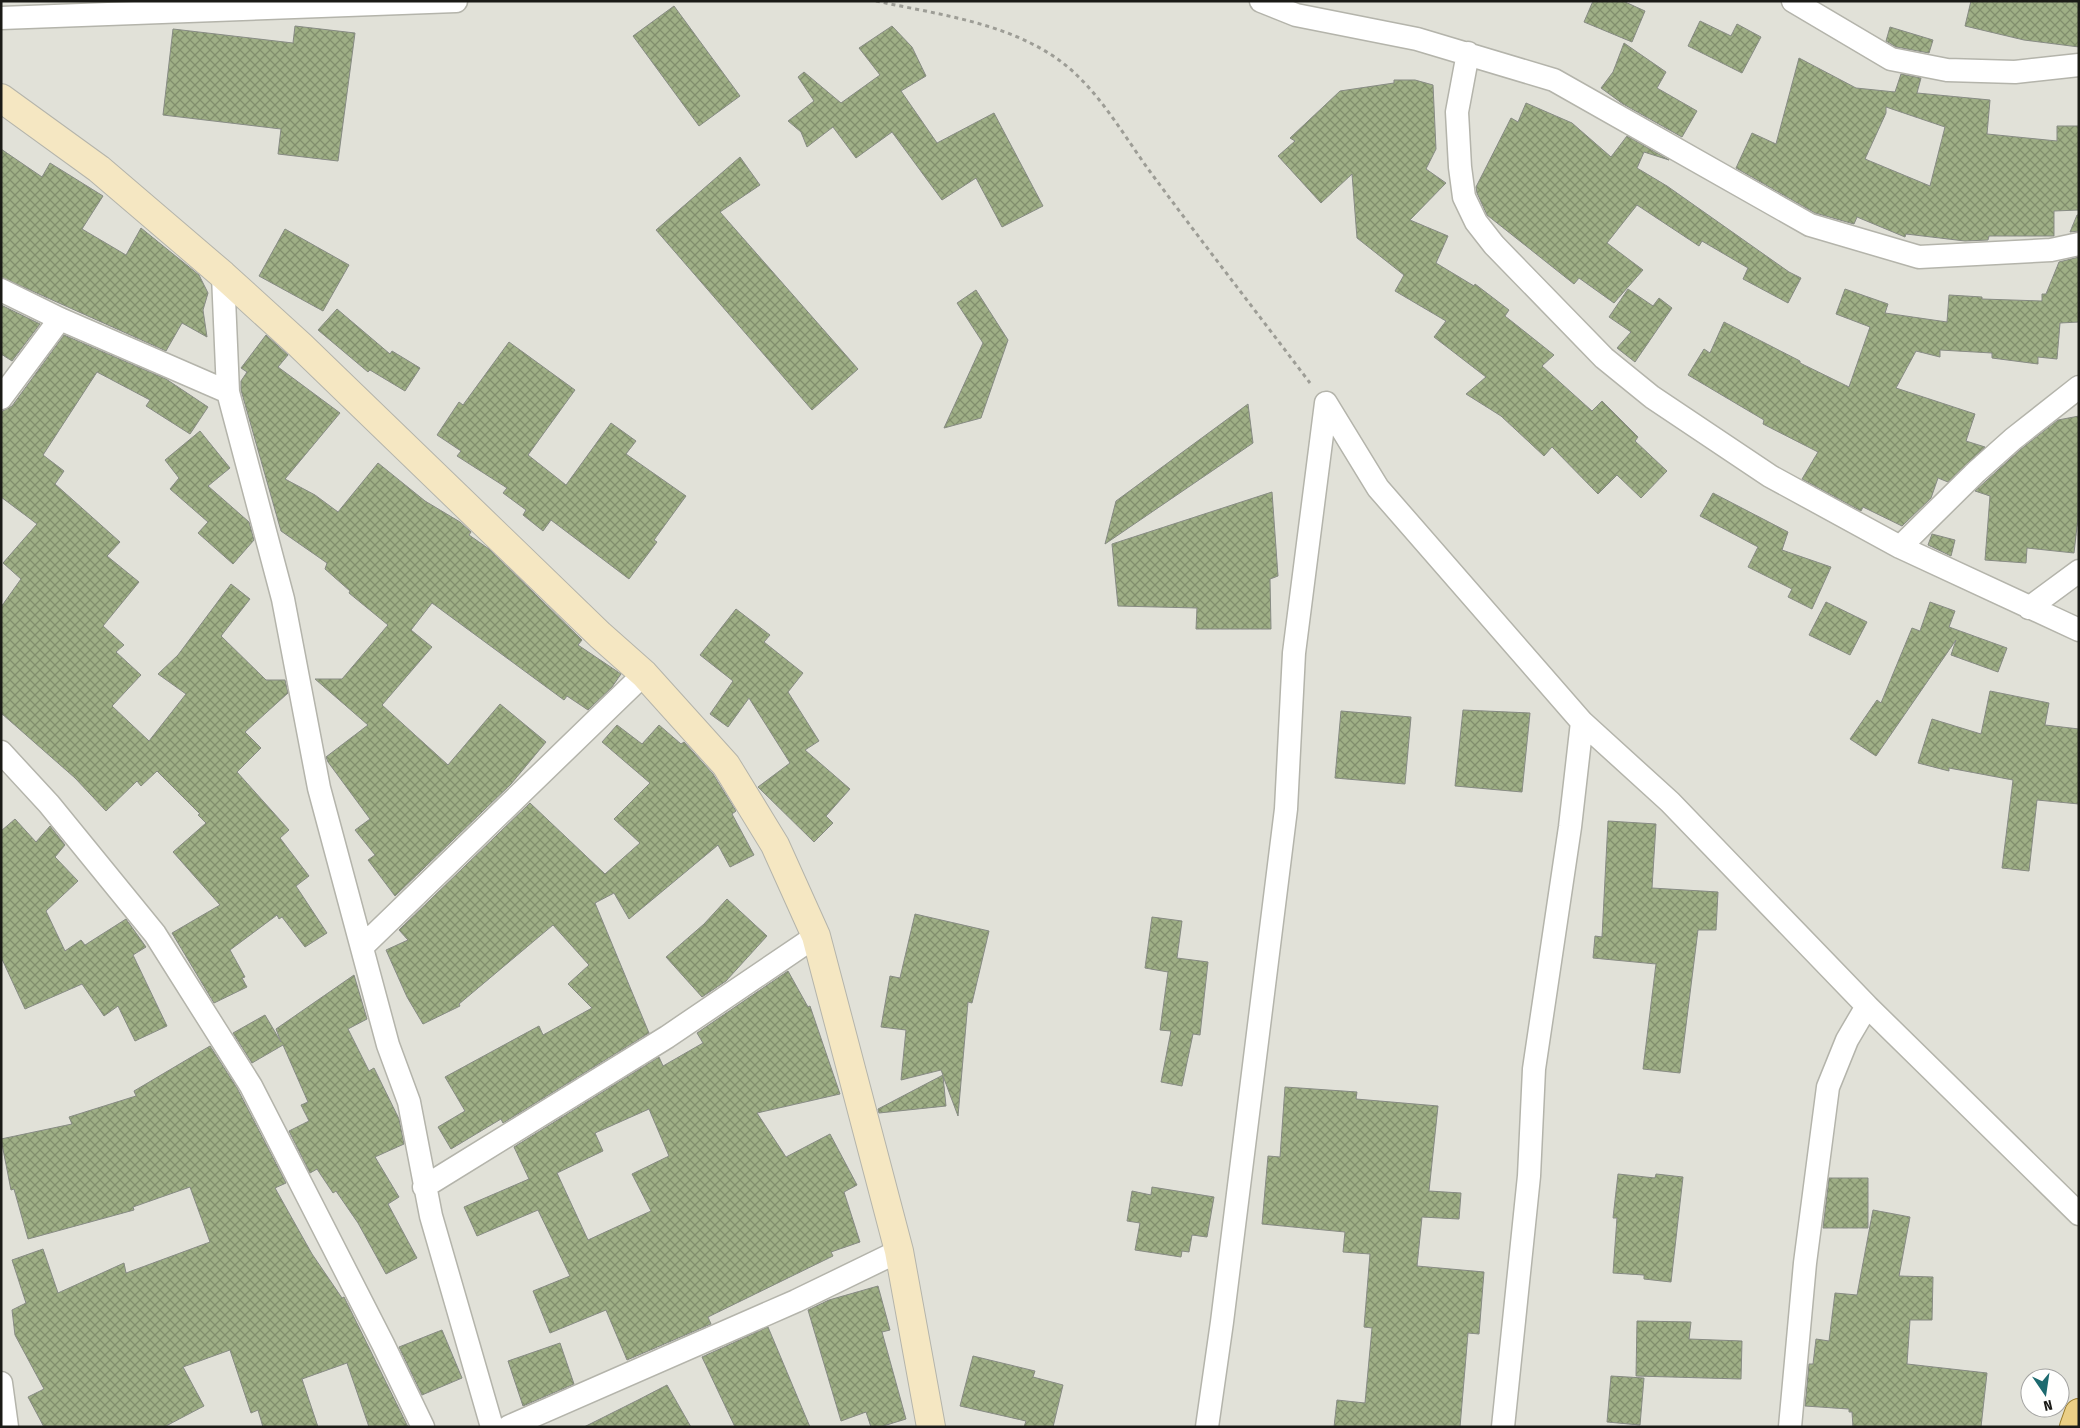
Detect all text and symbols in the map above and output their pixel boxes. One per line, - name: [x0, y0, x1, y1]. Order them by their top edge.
- north arrow: [2020, 1368, 2070, 1418]
- text: N: [2042, 1396, 2054, 1414]

